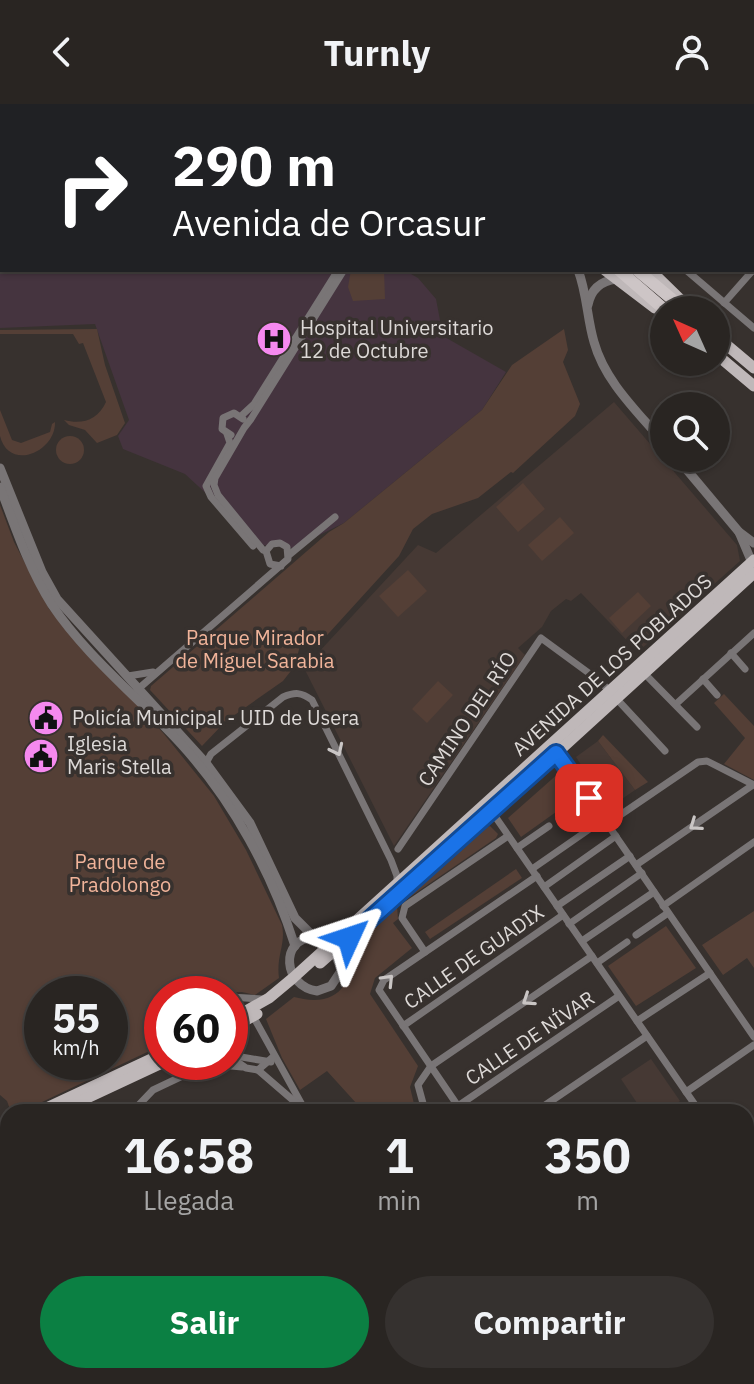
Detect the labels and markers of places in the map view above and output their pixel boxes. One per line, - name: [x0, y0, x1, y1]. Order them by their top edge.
- place label: Hospital Universitario 12 de Octubre: [300, 314, 493, 364]
- hospital icon: Hospital Universitario 12 de Octubre: [255, 320, 293, 358]
- public building icon: Policía Municipal - UID de Usera: [27, 699, 65, 737]
- place label: Policía Municipal - UID de Usera: [72, 704, 360, 731]
- place label: Iglesia Maris Stella: [67, 730, 172, 780]
- public building icon: Iglesia Maris Stella: [22, 737, 60, 775]
- pin: [555, 764, 623, 832]

